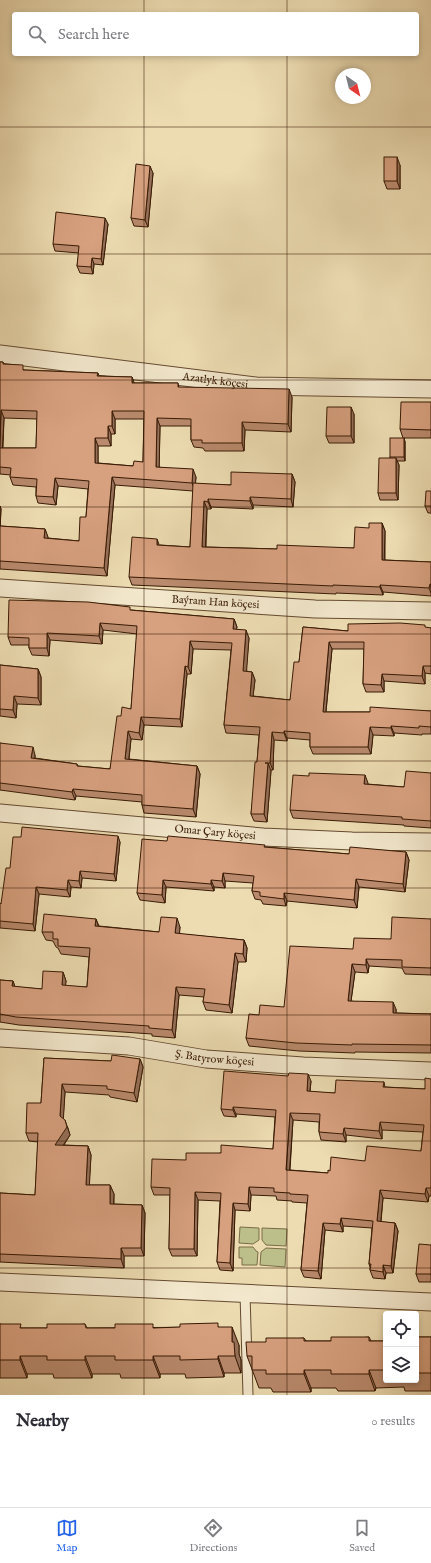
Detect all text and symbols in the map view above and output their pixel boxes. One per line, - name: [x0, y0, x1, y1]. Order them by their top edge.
- search box: [12, 12, 419, 56]
- icon: search: [26, 23, 48, 45]
- text: Search here: [58, 25, 129, 44]
- north arrow: [335, 68, 371, 104]
- street label: Azatlyk köçesi: [181, 370, 249, 392]
- street label: Baýram Han köçesi: [171, 592, 260, 612]
- street label: Omar Çary köçesi: [174, 822, 256, 843]
- street label: Ş. Batyrow köçesi: [174, 1047, 255, 1069]
- map controls: [383, 1311, 419, 1383]
- button: locate: [383, 1311, 419, 1347]
- button: layers: [383, 1347, 419, 1383]
- text: Nearby: [16, 1411, 69, 1432]
- text: 0 results: [371, 1413, 415, 1430]
- tab: Map: [56, 1517, 78, 1555]
- tab: Directions: [190, 1517, 237, 1555]
- tab: Saved: [349, 1517, 375, 1555]

